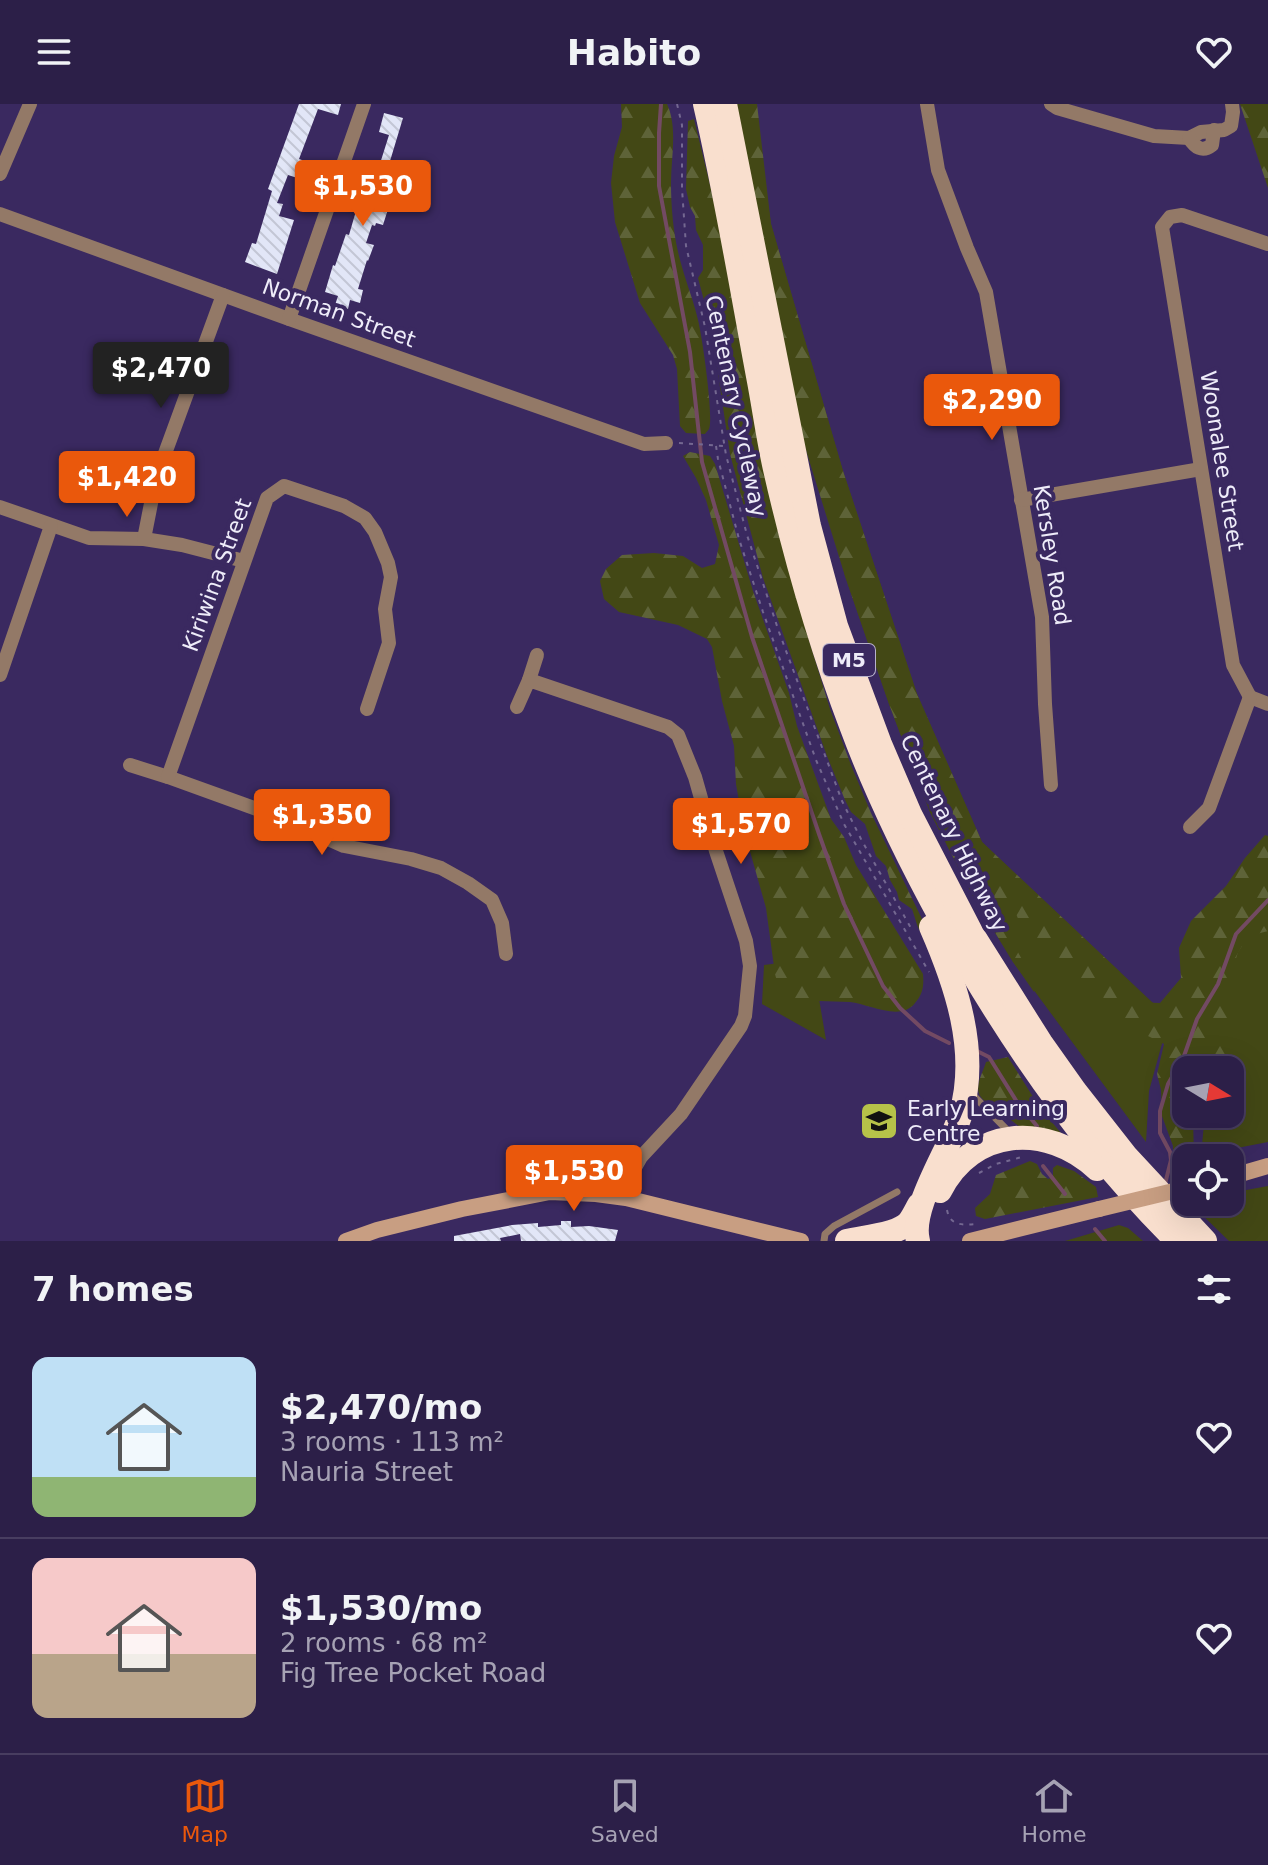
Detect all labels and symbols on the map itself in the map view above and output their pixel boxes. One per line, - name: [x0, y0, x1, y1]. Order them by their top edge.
- pin: $1,530: [298, 160, 428, 228]
- street label: Norman Street: [259, 274, 419, 352]
- street label: Centenary Cycleway: [700, 293, 772, 519]
- pin: $2,470: [96, 342, 226, 410]
- street label: Woonalee Street: [1195, 369, 1249, 553]
- pin: $2,290: [927, 374, 1057, 442]
- pin: $1,420: [62, 451, 192, 519]
- street label: Kersley Road: [1029, 483, 1075, 627]
- street label: Kiriwina Street: [178, 495, 256, 655]
- road number: M5: [823, 644, 875, 676]
- street label: Centenary Highway: [895, 730, 1013, 936]
- pin: $1,350: [257, 789, 387, 857]
- pin: $1,570: [676, 798, 806, 866]
- north arrow: [1172, 1056, 1244, 1128]
- place label: Early Learning Centre: [907, 1096, 1065, 1146]
- school or university icon: Early Learning Centre: [858, 1100, 900, 1142]
- pin: $1,530: [509, 1145, 639, 1213]

